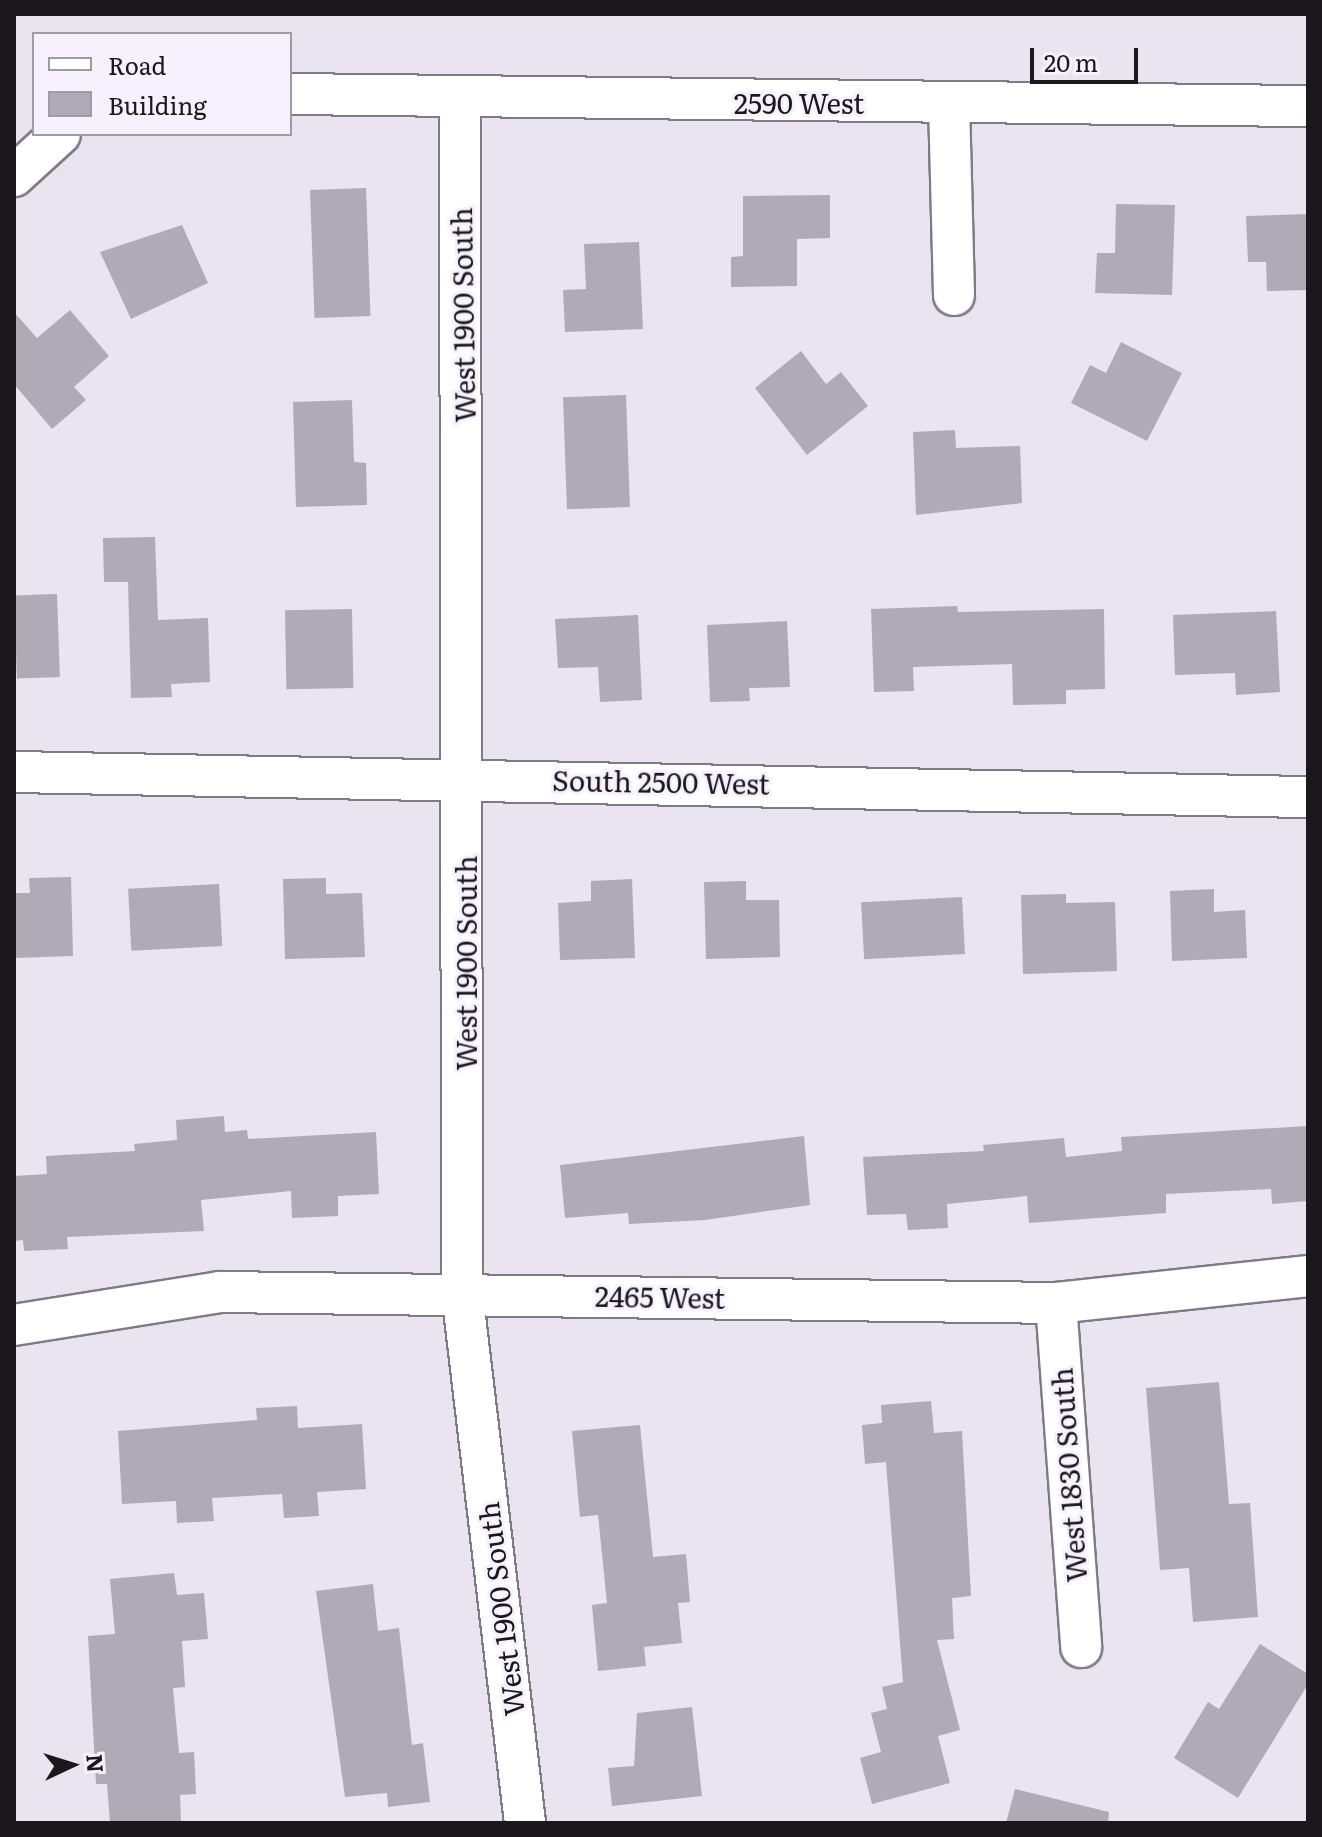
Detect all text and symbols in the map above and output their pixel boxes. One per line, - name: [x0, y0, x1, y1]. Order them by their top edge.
- legend: [32, 32, 292, 136]
- scale bar: [1034, 32, 1142, 82]
- text: 20 m: [1044, 44, 1098, 79]
- text: Road: [108, 47, 166, 82]
- street label: 2590 West: [734, 85, 864, 119]
- text: Building: [108, 87, 207, 122]
- street label: West 1900 South: [443, 207, 481, 423]
- street label: South 2500 West: [552, 762, 770, 800]
- street label: West 1900 South: [448, 855, 482, 1071]
- street label: 2465 West: [595, 1278, 725, 1314]
- street label: West 1830 South: [1044, 1367, 1092, 1583]
- street label: West 1900 South: [470, 1500, 530, 1718]
- north arrow: [32, 1725, 112, 1805]
- text: N: [79, 1753, 114, 1774]

